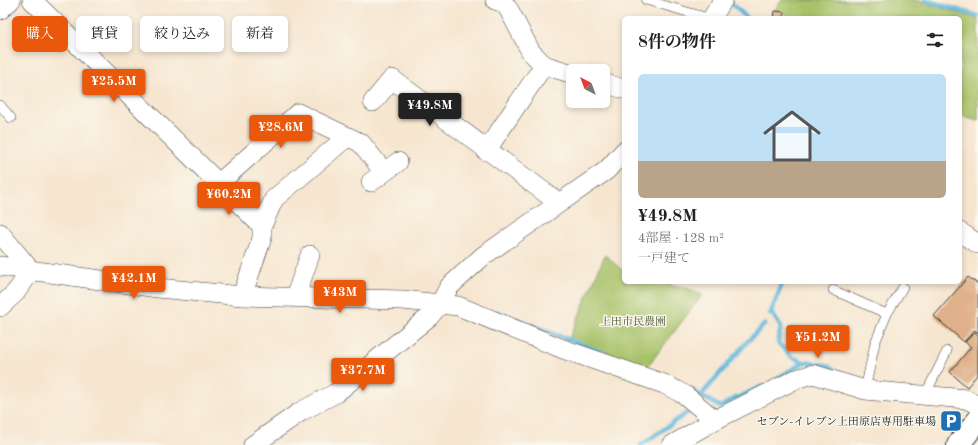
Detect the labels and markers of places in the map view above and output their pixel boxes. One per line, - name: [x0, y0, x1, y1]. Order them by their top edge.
- pin: ¥25.5M: [81, 69, 147, 103]
- pin: ¥49.8M: [397, 93, 463, 127]
- pin: ¥28.6M: [248, 115, 314, 149]
- pin: ¥60.2M: [196, 182, 262, 216]
- pin: ¥42.1M: [101, 266, 167, 300]
- pin: ¥43M: [316, 280, 364, 314]
- pin: ¥51.2M: [785, 325, 851, 359]
- pin: ¥37.7M: [330, 358, 396, 392]
- parking icon: セブン-イレブン上田原店専用駐車場: [938, 408, 964, 434]
- place label: セブン-イレブン上田原店専用駐車場: [757, 415, 936, 428]

